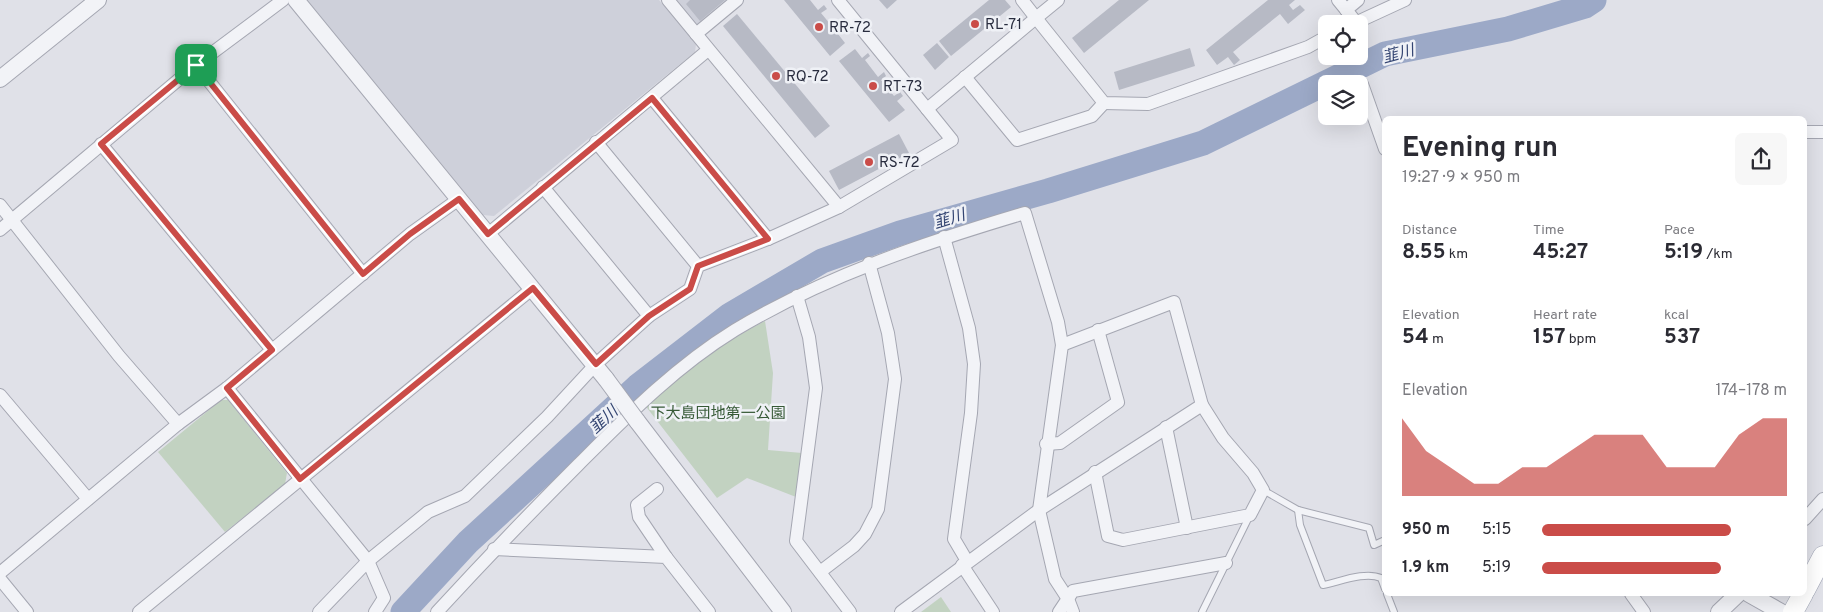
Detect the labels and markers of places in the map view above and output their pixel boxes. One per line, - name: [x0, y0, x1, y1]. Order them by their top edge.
- place label: RL-71: [985, 16, 1022, 35]
- marker: RL-71: [969, 18, 981, 30]
- place label: RR-72: [829, 19, 871, 38]
- marker: RR-72: [813, 21, 825, 33]
- pin: [175, 44, 217, 86]
- place label: RQ-72: [786, 68, 829, 87]
- marker: RQ-72: [770, 70, 782, 82]
- place label: RT-73: [883, 78, 923, 97]
- marker: RT-73: [867, 80, 879, 92]
- place label: RS-72: [879, 154, 920, 173]
- marker: RS-72: [863, 156, 875, 168]

